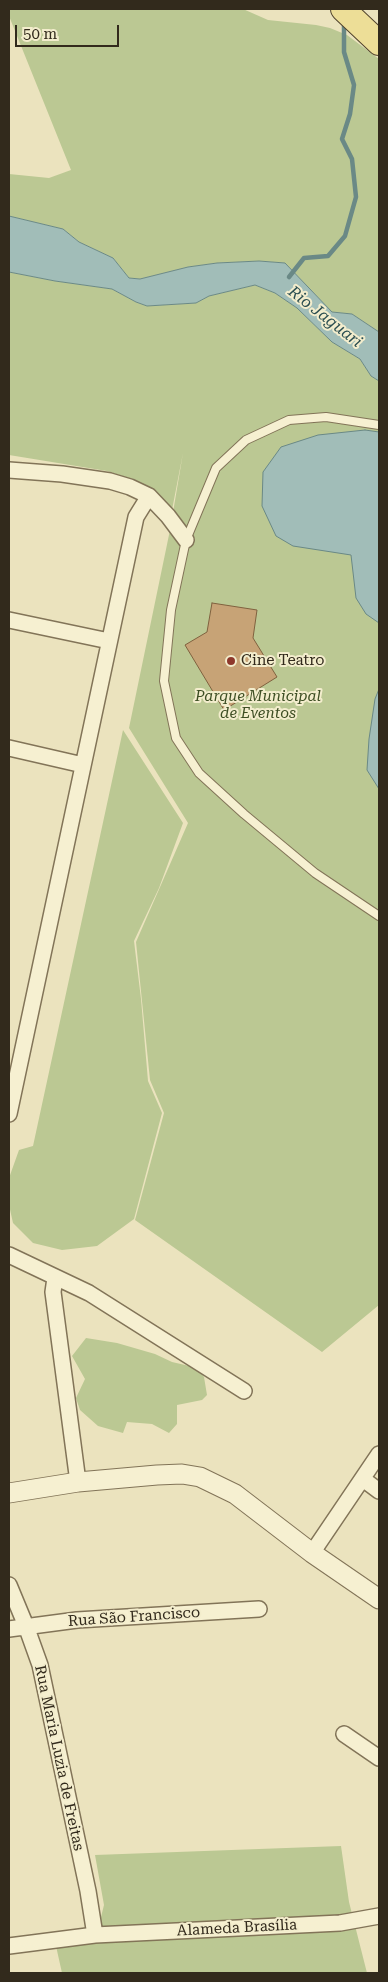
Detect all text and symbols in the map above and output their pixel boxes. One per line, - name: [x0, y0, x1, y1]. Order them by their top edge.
- scale bar: [18, 15, 121, 47]
- text: 50 m: [23, 25, 57, 43]
- water label: Rio Jaguari: [284, 282, 366, 352]
- place label: Cine Teatro: [241, 652, 324, 670]
- marker: Cine Teatro: [225, 655, 237, 667]
- park label: Parque Municipal de Eventos: [195, 688, 321, 723]
- street label: Rua São Francisco: [67, 1603, 201, 1631]
- street label: Rua Maria Luzia de Freitas: [31, 1664, 87, 1852]
- street label: Alameda Brasília: [176, 1916, 298, 1940]

